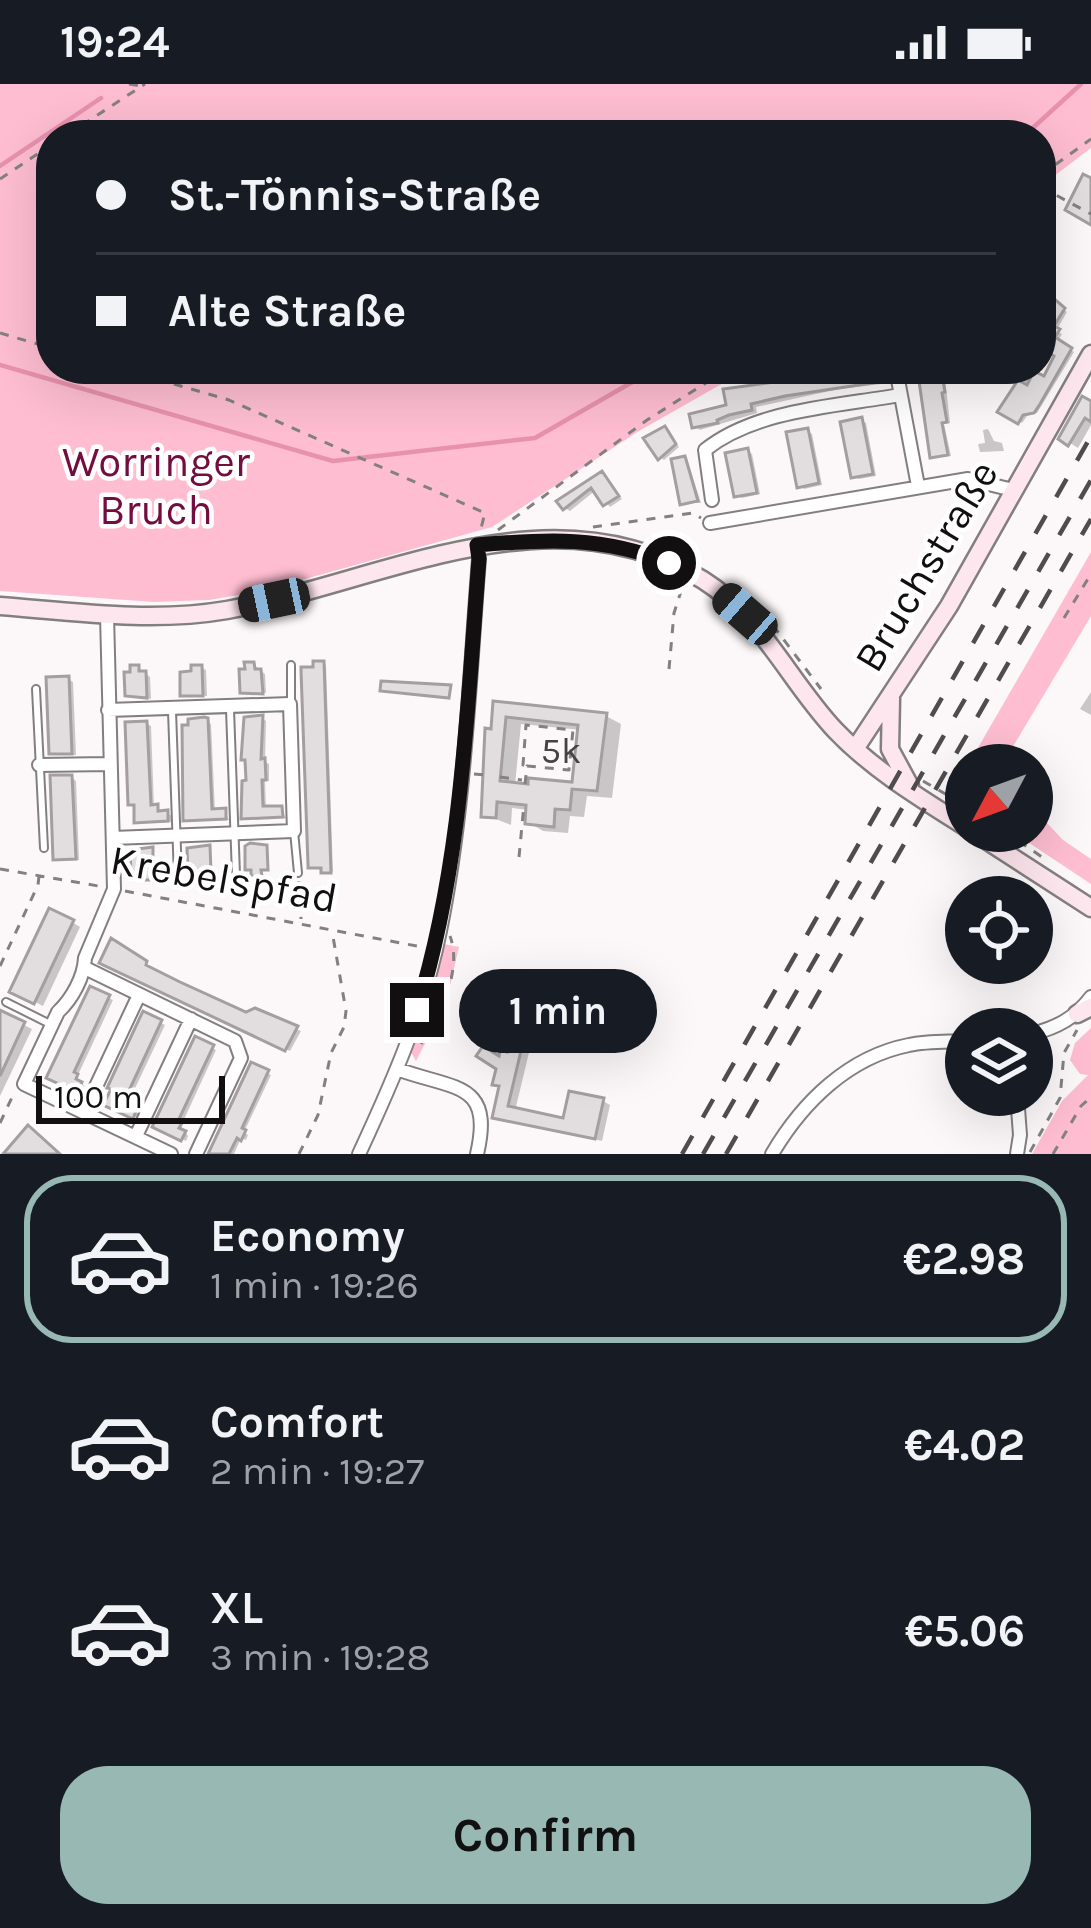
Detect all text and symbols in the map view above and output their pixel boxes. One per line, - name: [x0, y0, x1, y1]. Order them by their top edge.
- text: 19:24: [60, 16, 170, 68]
- text: St.-Tönnis-Straße: [168, 169, 541, 221]
- text: Alte Straße: [168, 285, 406, 337]
- park label: Worringer Bruch: [62, 437, 251, 535]
- street label: Bruchstraße: [843, 451, 1009, 681]
- route start: [642, 536, 696, 590]
- car: [235, 575, 313, 625]
- car: [706, 577, 784, 651]
- house number: 5k: [541, 730, 581, 772]
- north arrow: [945, 744, 1053, 852]
- map controls: [945, 744, 1053, 1116]
- street label: Krebelspfad: [107, 834, 341, 924]
- button: locate: [945, 876, 1053, 984]
- callout: 1 min: [459, 968, 657, 1052]
- route end: [390, 983, 444, 1037]
- text: 1 min: [509, 988, 607, 1034]
- button: layers: [945, 1008, 1053, 1116]
- scale bar: [36, 1070, 225, 1123]
- text: 100 m: [54, 1078, 143, 1116]
- icon: car: [66, 1205, 174, 1313]
- text: Economy: [210, 1210, 405, 1262]
- text: €2.98: [903, 1233, 1025, 1285]
- text: 1 min · 19:26: [210, 1262, 419, 1308]
- icon: car: [66, 1391, 174, 1499]
- text: Comfort: [210, 1396, 384, 1448]
- text: €4.02: [904, 1419, 1025, 1471]
- text: 2 min · 19:27: [210, 1448, 424, 1494]
- icon: car: [66, 1577, 174, 1685]
- text: XL: [210, 1582, 263, 1634]
- text: €5.06: [905, 1605, 1025, 1657]
- text: 3 min · 19:28: [210, 1634, 431, 1680]
- button: Confirm: [60, 1766, 1031, 1904]

